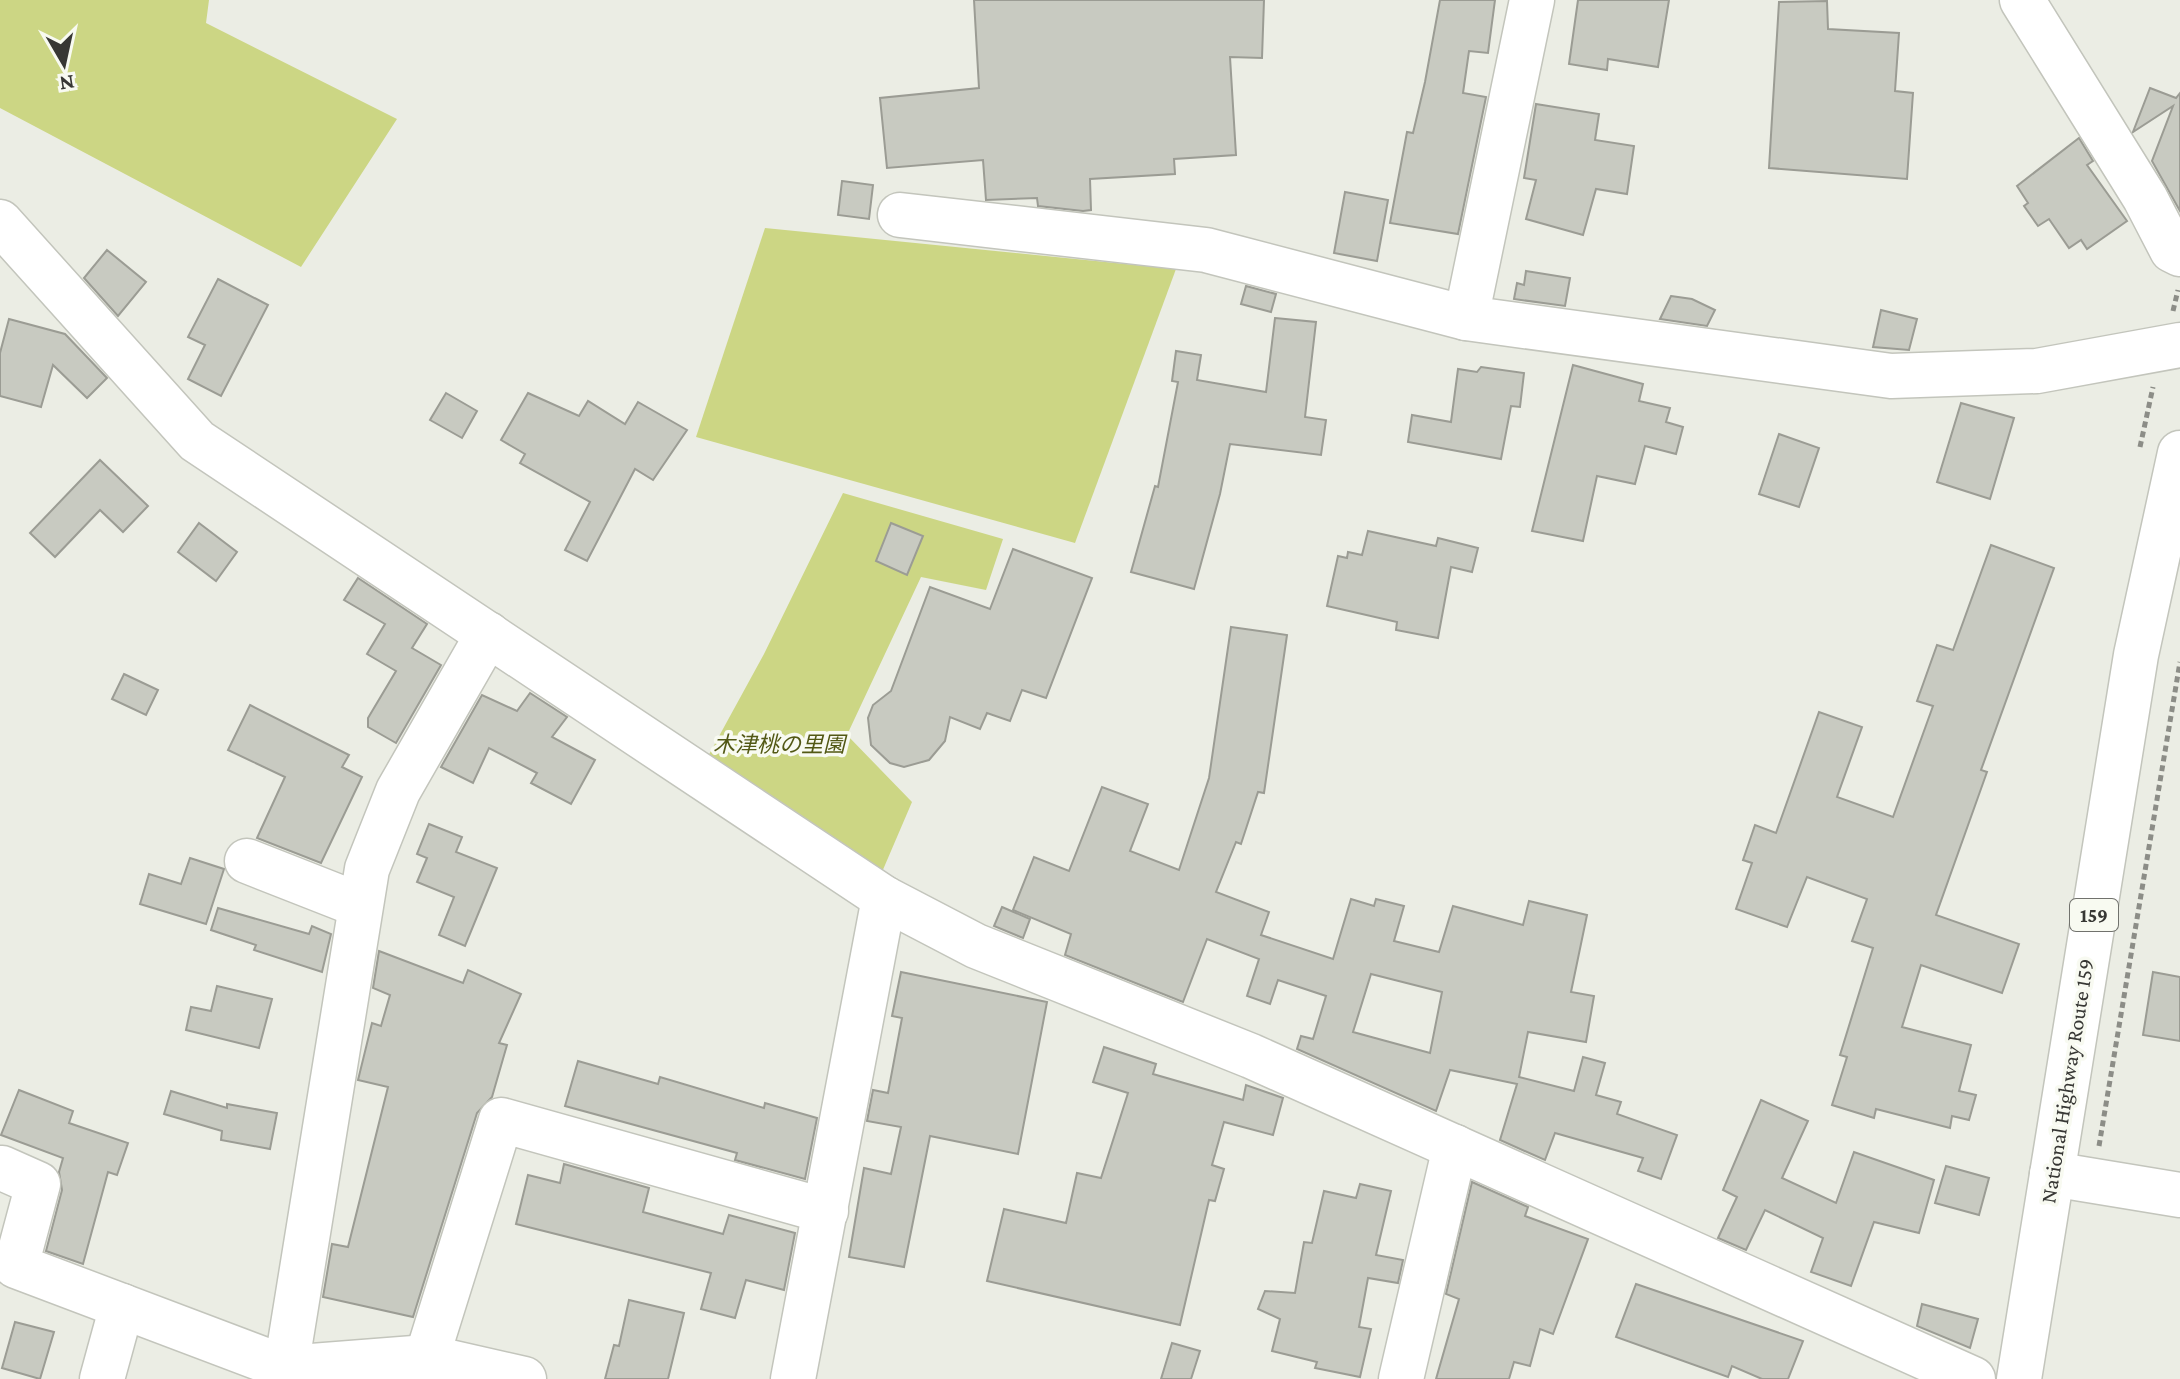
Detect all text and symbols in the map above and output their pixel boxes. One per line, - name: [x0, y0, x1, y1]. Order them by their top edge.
- north arrow: [24, 24, 104, 104]
- text: N: [58, 70, 76, 97]
- park label: 木津桃の里園: [713, 732, 848, 757]
- road number: 159: [2070, 899, 2118, 931]
- street label: National Highway Route 159: [2035, 957, 2099, 1205]

